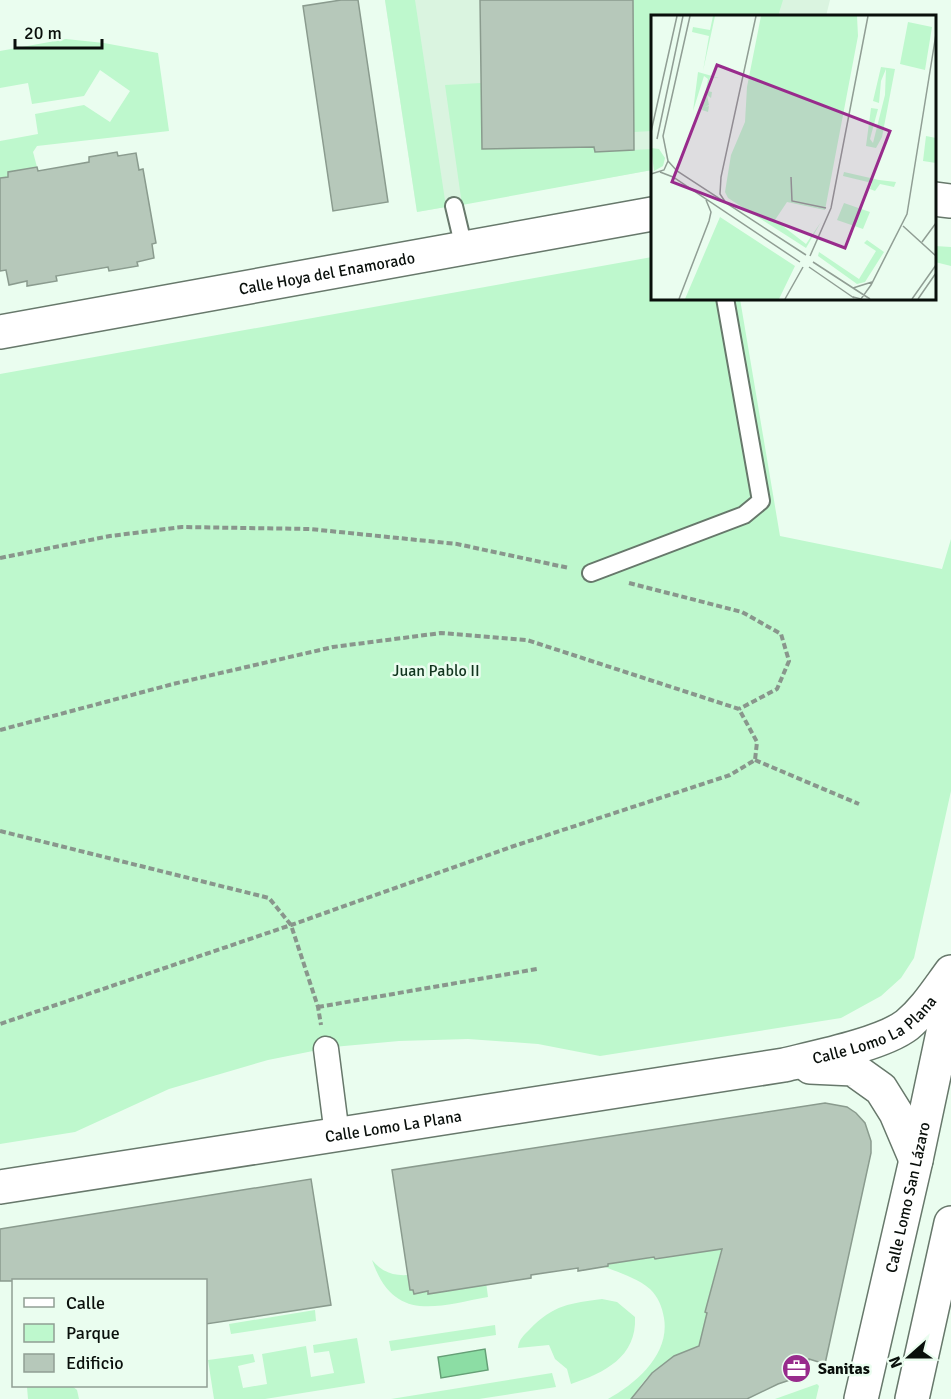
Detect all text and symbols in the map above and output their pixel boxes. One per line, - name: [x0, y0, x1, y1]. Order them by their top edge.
- scale bar: [15, 12, 102, 50]
- inset map: [651, 15, 936, 300]
- text: 20 m: [24, 22, 62, 44]
- street label: Calle Hoya del Enamorado: [237, 248, 416, 300]
- park label: Juan Pablo II: [392, 661, 480, 681]
- street label: Calle Lomo La Plana: [811, 992, 941, 1069]
- street label: Calle Lomo La Plana: [324, 1106, 463, 1147]
- street label: Calle Lomo San Lázaro: [881, 1120, 935, 1275]
- legend: [12, 1279, 207, 1387]
- text: Calle: [66, 1292, 105, 1314]
- text: Parque: [66, 1322, 120, 1344]
- north arrow: [879, 1327, 939, 1387]
- text: Edificio: [66, 1352, 124, 1374]
- office icon: Sanitas: [781, 1352, 813, 1384]
- text: N: [885, 1353, 907, 1371]
- place label: Sanitas: [818, 1359, 870, 1379]

